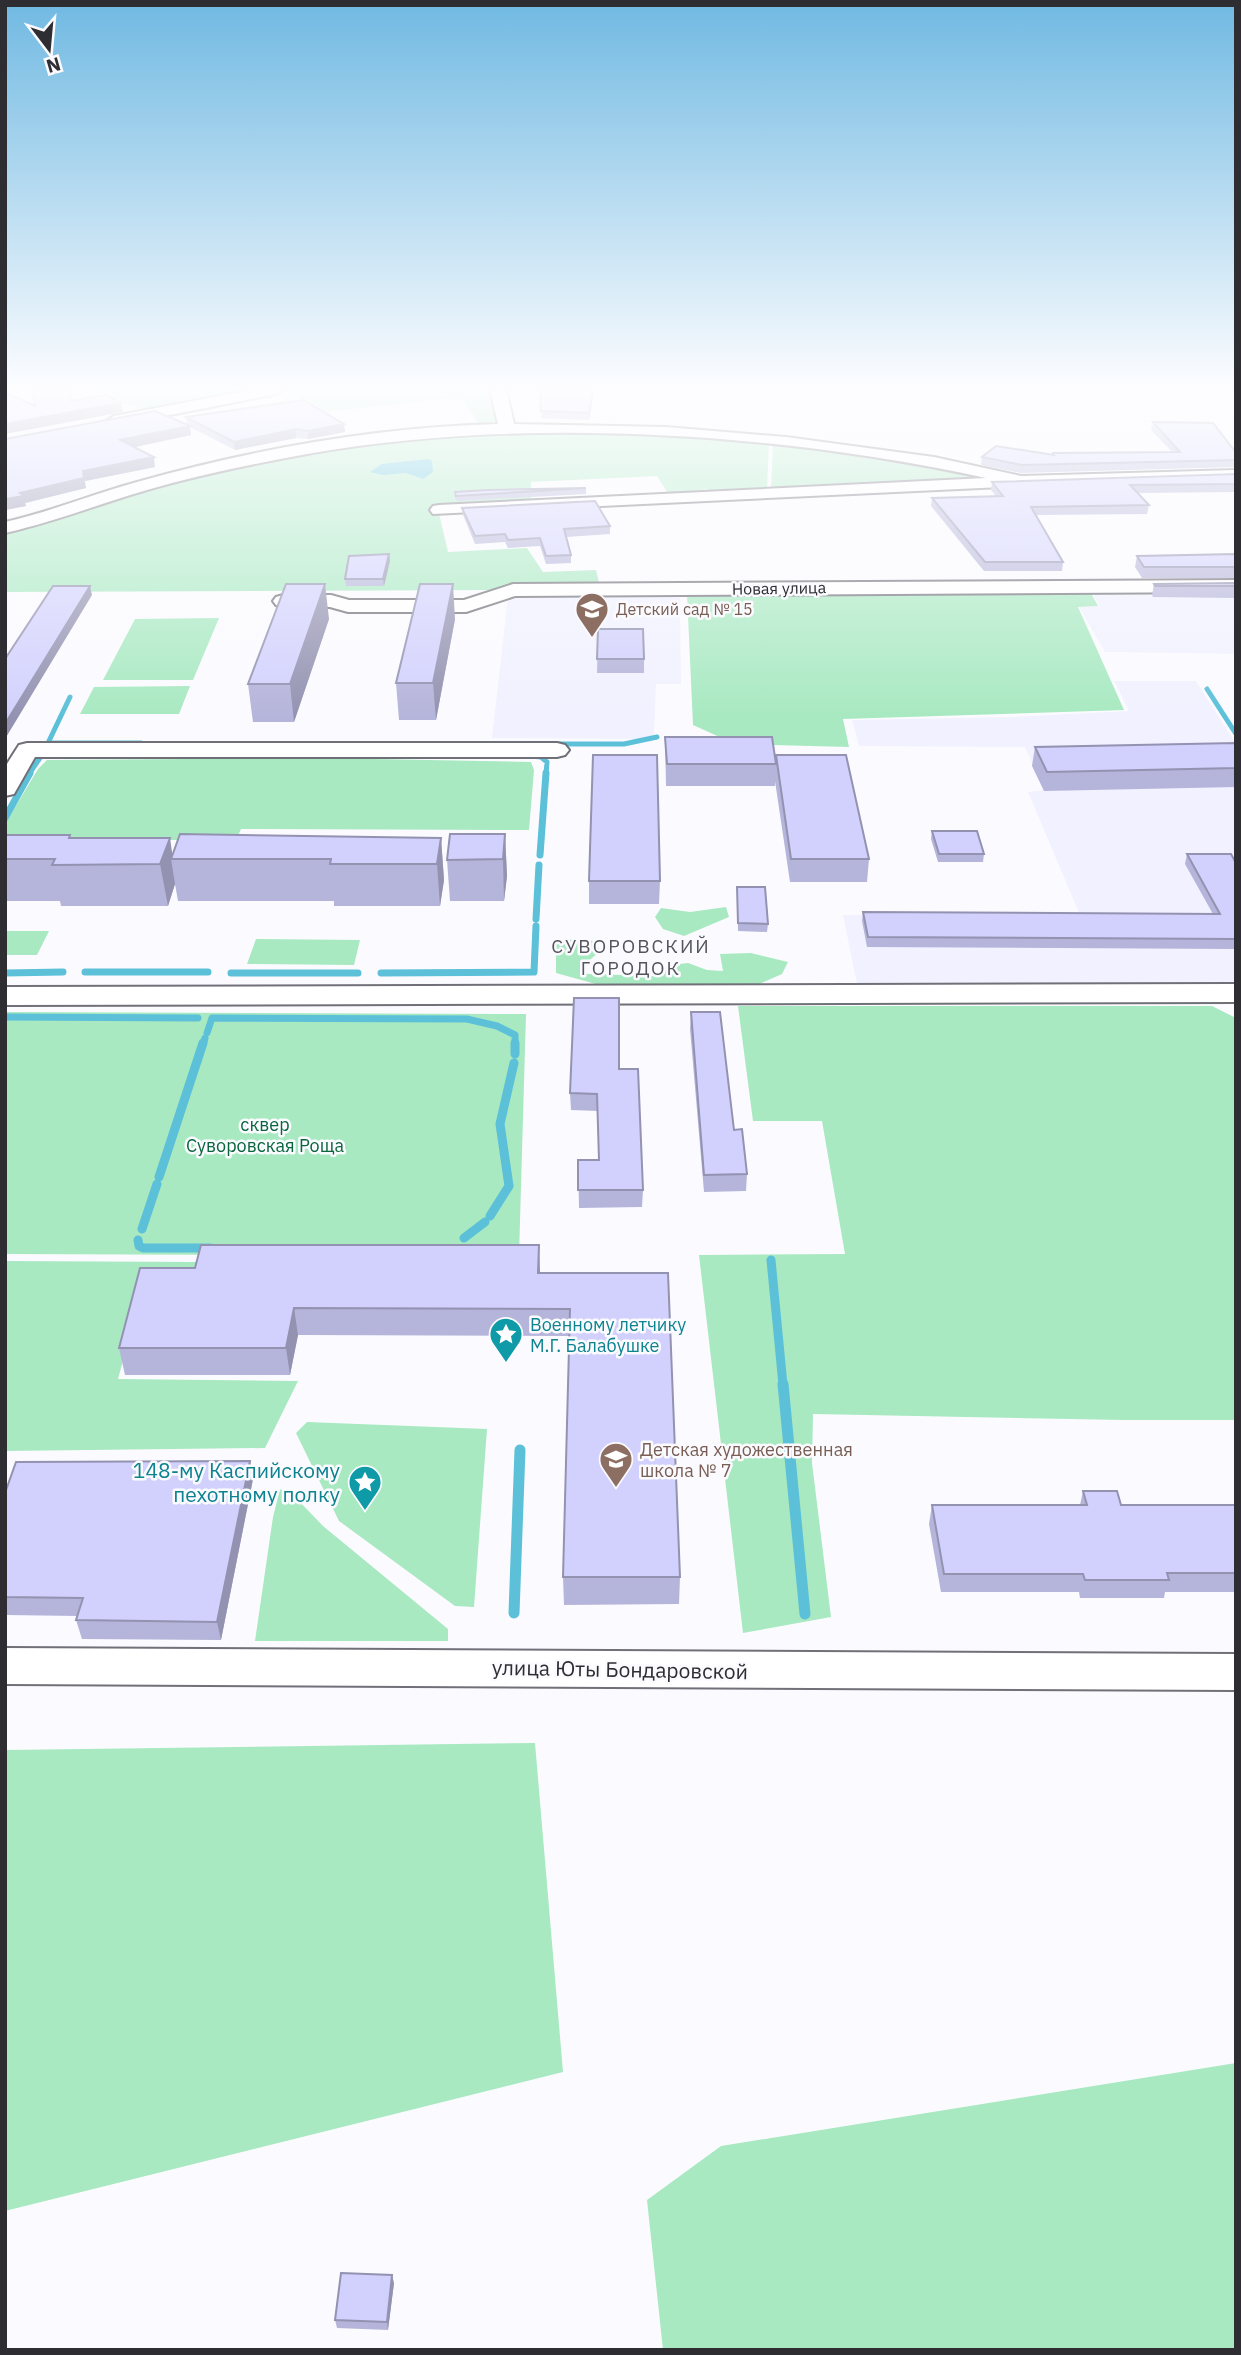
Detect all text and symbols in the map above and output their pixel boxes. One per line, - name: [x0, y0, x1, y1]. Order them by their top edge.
- north arrow: [14, 14, 84, 84]
- text: N: [44, 52, 64, 79]
- street label: Новая улица: [732, 577, 827, 599]
- school or university icon: Детский сад № 15: [573, 590, 611, 639]
- place label: Детский сад № 15: [616, 599, 753, 619]
- district label: СУВОРОВСКИЙ ГОРОДОК: [551, 934, 711, 980]
- park label: сквер Суворовская Роща: [186, 1113, 344, 1157]
- place label: Военному летчику М.Г. Балабушке: [530, 1313, 686, 1357]
- place icon: Военному летчику М.Г. Балабушке: [487, 1315, 525, 1364]
- place label: Детская художественная школа № 7: [640, 1438, 853, 1482]
- school or university icon: Детская художественная школа № 7: [597, 1440, 635, 1489]
- place label: 148-му Каспийскому пехотному полку: [133, 1456, 341, 1508]
- place icon: 148-му Каспийскому пехотному полку: [346, 1463, 384, 1512]
- street label: улица Юты Бондаровской: [492, 1653, 748, 1685]

